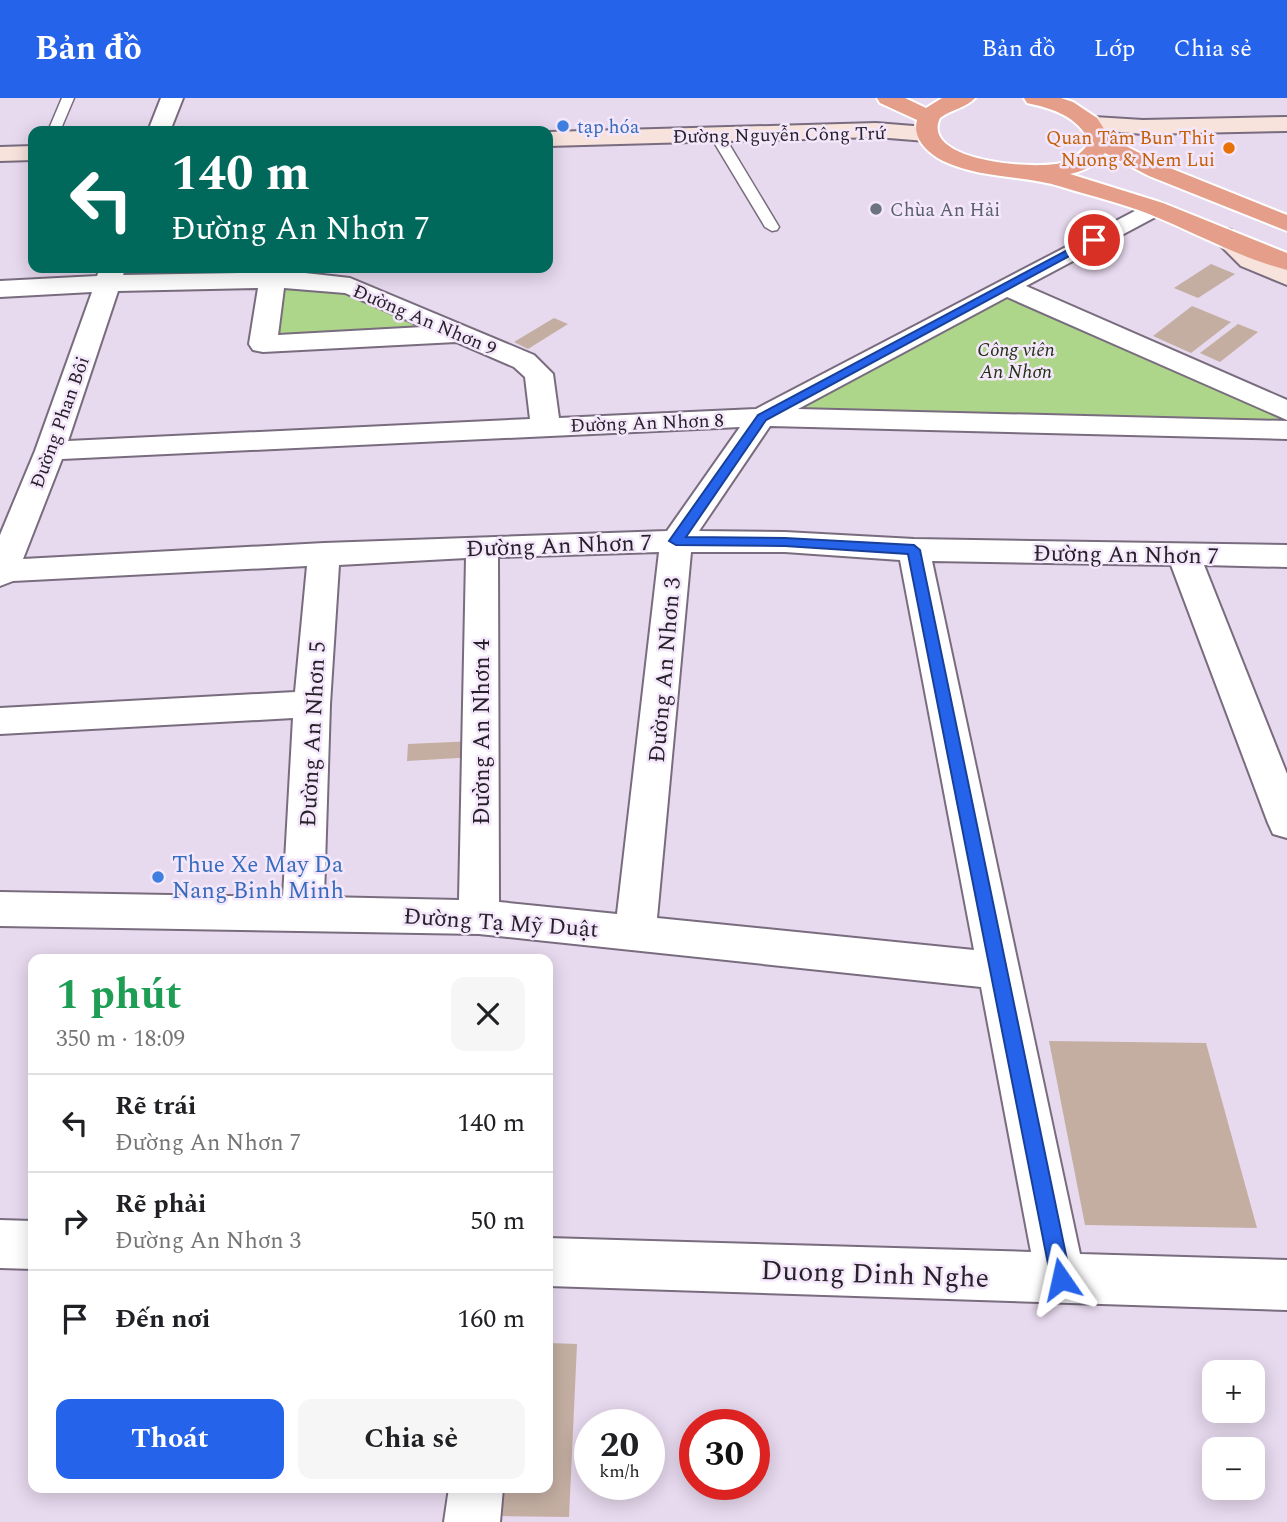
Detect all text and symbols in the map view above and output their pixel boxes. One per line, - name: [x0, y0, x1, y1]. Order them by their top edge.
- text: Bản đồ: [35, 24, 142, 74]
- text: Bản đồ: [981, 31, 1056, 67]
- text: Lớp: [1094, 31, 1135, 67]
- text: Chia sẻ: [1173, 31, 1252, 67]
- place label: tạp hóa: [577, 113, 640, 142]
- marker: tạp hóa: [555, 118, 571, 134]
- street label: Đường Nguyễn Công Trứ: [672, 119, 887, 152]
- place label: Quan Tâm Bun Thit Nuong & Nem Lui: [1046, 124, 1215, 175]
- text: 140 m: [171, 137, 310, 212]
- marker: Quan Tâm Bun Thit Nuong & Nem Lui: [1221, 140, 1237, 156]
- icon: left: [56, 154, 147, 245]
- place label: Chùa An Hải: [890, 196, 1000, 225]
- marker: Chùa An Hải: [868, 201, 884, 217]
- text: Đường An Nhơn 7: [171, 205, 430, 254]
- pin: [1064, 210, 1124, 270]
- icon: arrive: [1075, 221, 1113, 259]
- street label: Đường An Nhơn 9: [348, 277, 501, 364]
- park label: Công viên An Nhơn: [977, 336, 1055, 387]
- street label: Đường Phan Bôi: [23, 352, 98, 493]
- street label: Đường An Nhơn 8: [570, 406, 724, 441]
- street label: Đường An Nhơn 7: [466, 526, 653, 567]
- street label: Đường An Nhơn 7: [1033, 536, 1219, 575]
- street label: Đường An Nhơn 3: [640, 576, 691, 764]
- street label: Đường An Nhơn 4: [465, 639, 500, 825]
- street label: Đường An Nhơn 5: [291, 640, 336, 828]
- place label: Thue Xe May Da Nang Binh Minh: [172, 848, 344, 909]
- marker: Thue Xe May Da Nang Binh Minh: [150, 869, 166, 885]
- street label: Đường Tạ Mỹ Duật: [402, 899, 600, 948]
- text: 1 phút: [56, 964, 182, 1027]
- button: close: [451, 977, 525, 1051]
- text: 350 m · 18:09: [56, 1022, 185, 1057]
- text: Rẽ trái: [115, 1086, 196, 1126]
- text: 140 m: [457, 1103, 525, 1143]
- icon: left: [56, 1104, 94, 1142]
- text: Đường An Nhơn 7: [115, 1126, 301, 1161]
- text: Rẽ phải: [115, 1184, 207, 1224]
- text: 50 m: [470, 1201, 525, 1241]
- icon: right: [56, 1202, 94, 1240]
- text: Đường An Nhơn 3: [115, 1224, 301, 1259]
- position arrow: [1024, 1242, 1098, 1316]
- street label: Duong Dinh Nghe: [760, 1249, 990, 1300]
- text: Đến nơi: [115, 1299, 210, 1339]
- text: 160 m: [457, 1299, 525, 1339]
- icon: arrive: [56, 1300, 94, 1338]
- map controls: [1202, 1360, 1265, 1500]
- button: +: [1202, 1360, 1265, 1423]
- button: Thoát: [56, 1399, 284, 1479]
- button: Chia sẻ: [298, 1399, 525, 1479]
- speed limit sign: 30: [679, 1409, 770, 1500]
- text: 20: [600, 1419, 639, 1472]
- button: −: [1202, 1437, 1265, 1500]
- text: km/h: [599, 1458, 640, 1485]

